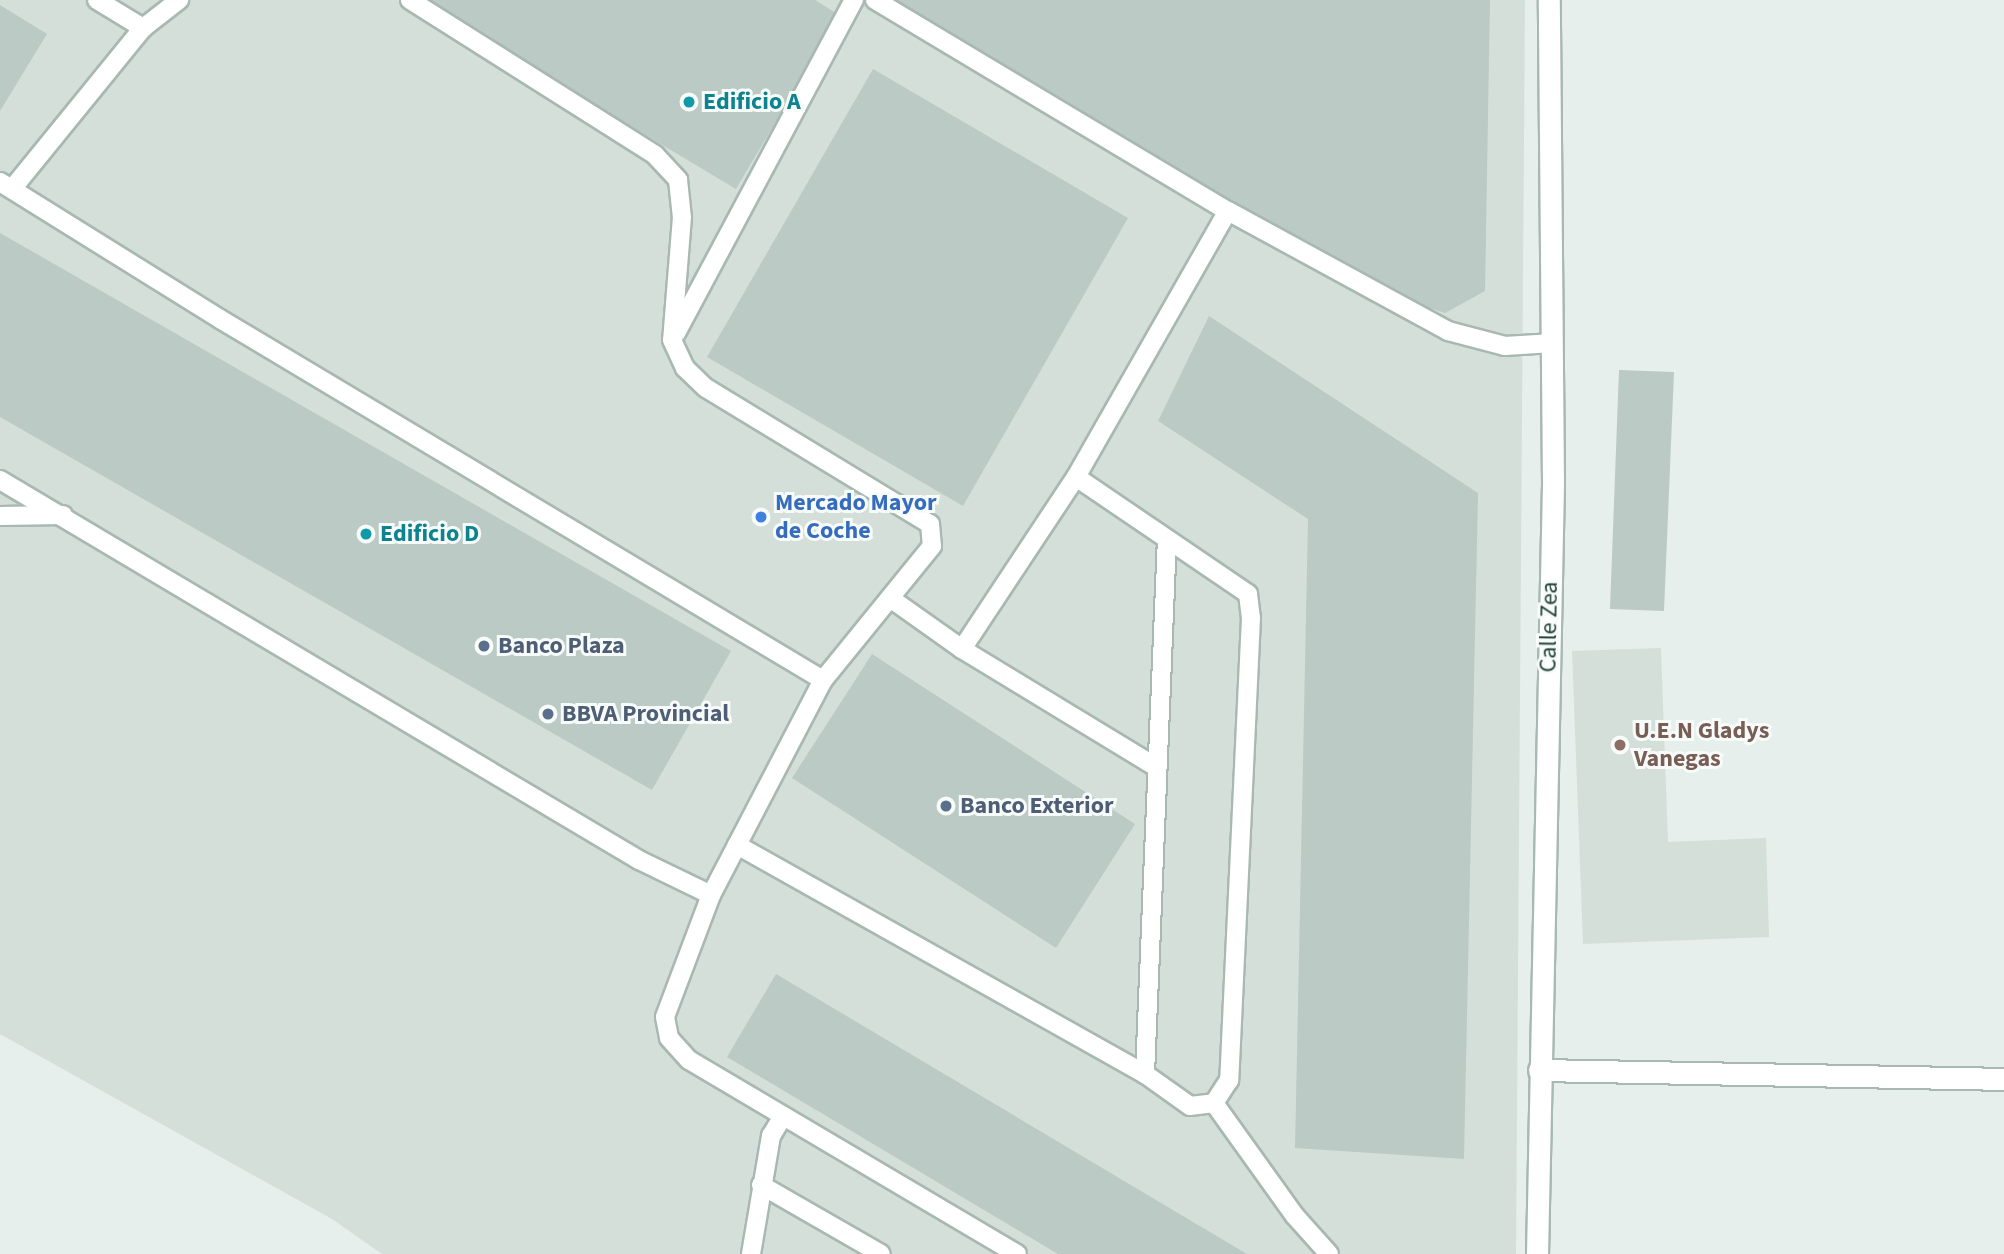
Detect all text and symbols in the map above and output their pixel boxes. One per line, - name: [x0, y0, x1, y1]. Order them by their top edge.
- place label: Edificio A: [703, 88, 801, 116]
- marker: Edificio A: [681, 94, 697, 110]
- place label: Mercado Mayor de Coche: [775, 489, 937, 545]
- marker: Mercado Mayor de Coche: [753, 509, 769, 525]
- place label: Edificio D: [380, 520, 479, 548]
- marker: Edificio D: [358, 526, 374, 542]
- street label: Calle Zea: [1534, 581, 1564, 673]
- place label: Banco Plaza: [498, 632, 625, 660]
- marker: Banco Plaza: [476, 638, 492, 654]
- place label: BBVA Provincial: [562, 700, 729, 728]
- marker: BBVA Provincial: [540, 706, 556, 722]
- place label: U.E.N Gladys Vanegas: [1634, 717, 1769, 773]
- marker: U.E.N Gladys Vanegas: [1612, 737, 1628, 753]
- place label: Banco Exterior: [960, 792, 1114, 820]
- marker: Banco Exterior: [938, 798, 954, 814]

